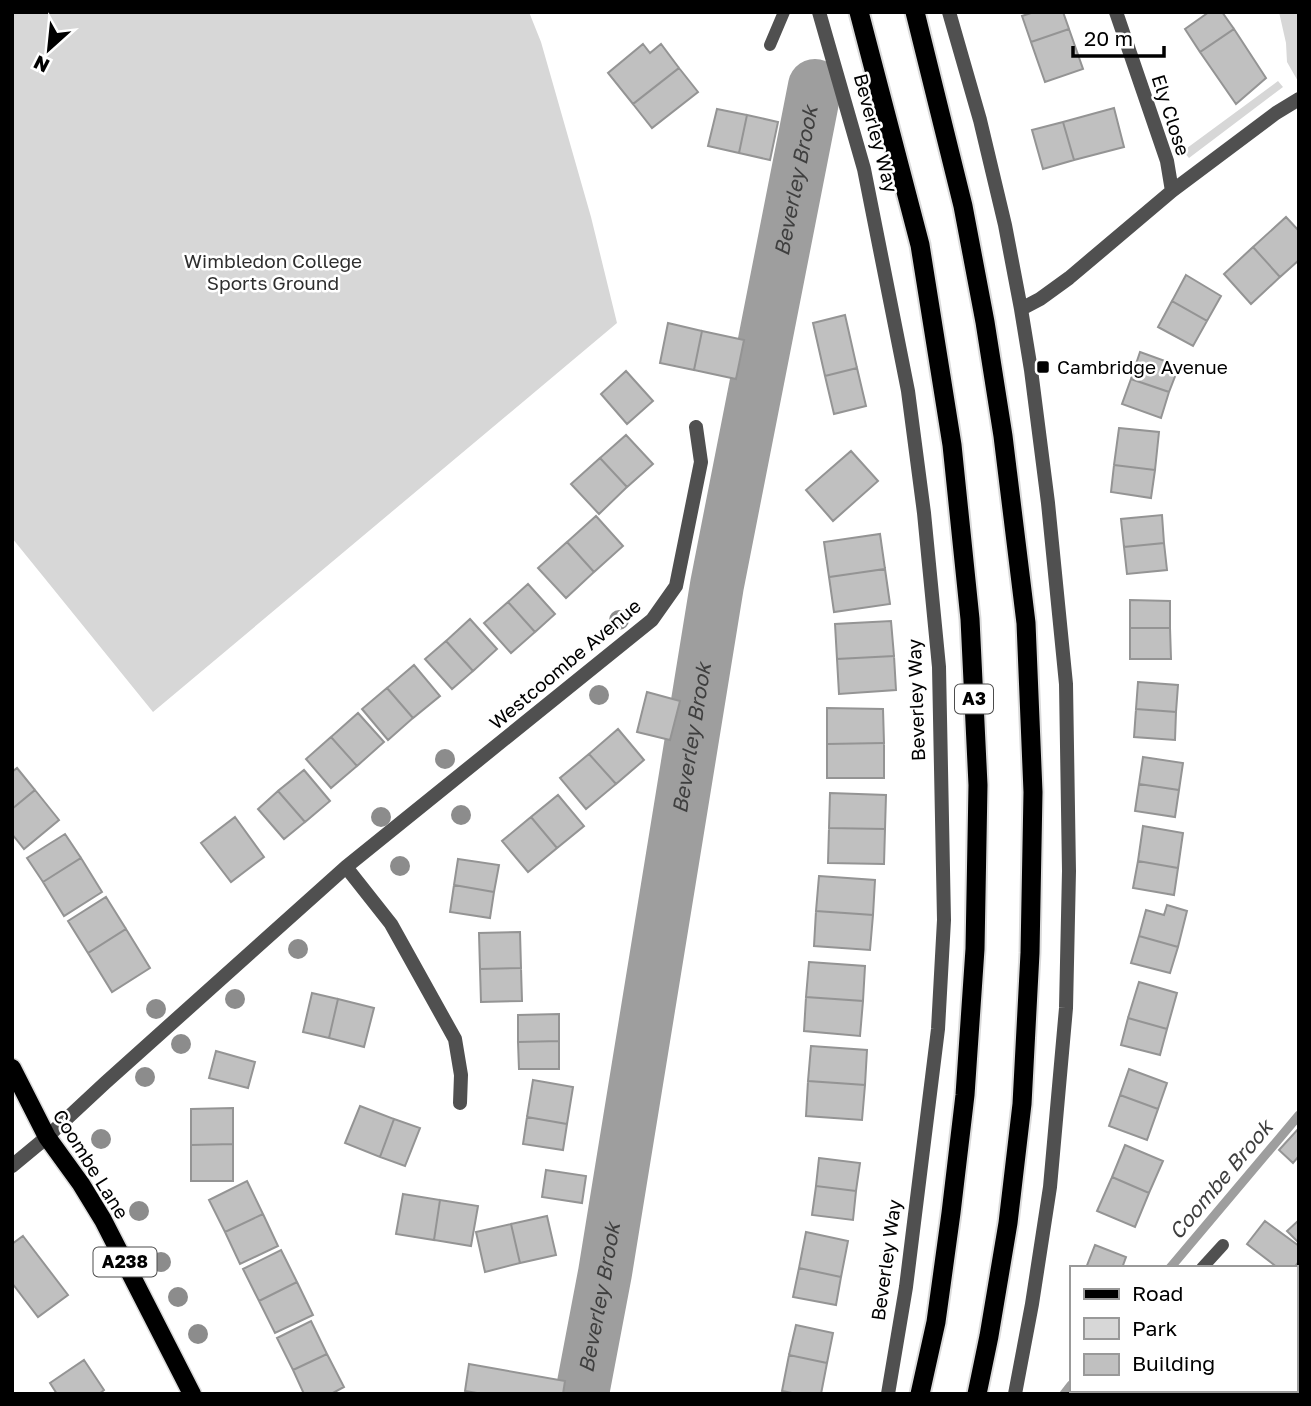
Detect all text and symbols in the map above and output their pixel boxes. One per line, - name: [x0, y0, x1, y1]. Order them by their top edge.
- north arrow: [14, 14, 84, 84]
- scale bar: [1073, 14, 1164, 58]
- text: 20 m: [1084, 25, 1133, 51]
- text: N: [29, 51, 53, 78]
- street label: Beverley Way: [850, 71, 904, 195]
- street label: Ely Close: [1148, 71, 1195, 158]
- water label: Beverley Brook: [768, 102, 823, 258]
- park label: Wimbledon College Sports Ground: [184, 249, 362, 294]
- place label: Cambridge Avenue: [1057, 355, 1228, 378]
- marker: Cambridge Avenue: [1035, 359, 1051, 375]
- street label: Westcoombe Avenue: [484, 594, 645, 734]
- street label: Beverley Way: [902, 638, 929, 762]
- water label: Beverley Brook: [666, 659, 716, 815]
- road number: A3: [955, 684, 993, 714]
- street label: Coombe Lane: [49, 1105, 134, 1223]
- water label: Coombe Brook: [1163, 1113, 1279, 1244]
- street label: Beverley Way: [866, 1197, 905, 1322]
- water label: Beverley Brook: [572, 1218, 625, 1375]
- road number: A238: [94, 1247, 156, 1276]
- legend: [1070, 1266, 1297, 1392]
- text: Road: [1132, 1280, 1183, 1306]
- text: Park: [1132, 1315, 1178, 1341]
- text: Building: [1132, 1350, 1215, 1376]

